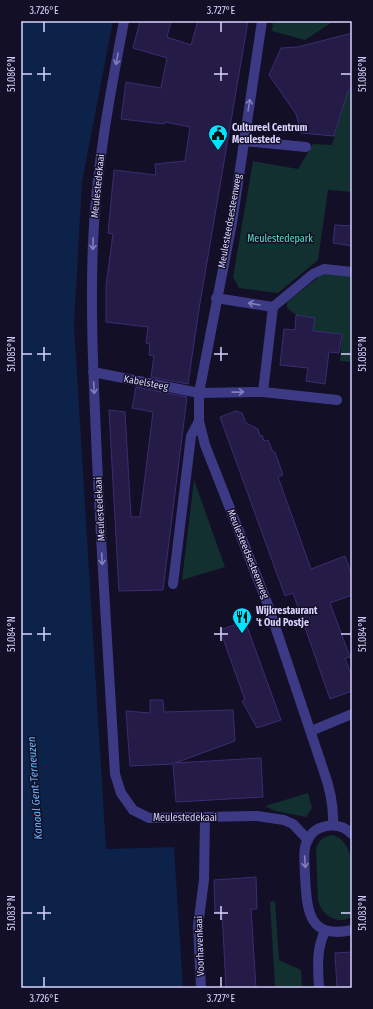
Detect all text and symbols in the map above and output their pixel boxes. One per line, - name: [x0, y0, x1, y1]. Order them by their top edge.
- text: 3.726°E: [29, 5, 59, 17]
- text: 3.727°E: [207, 5, 236, 17]
- one-way arrow: [112, 52, 120, 65]
- text: 51.086°N: [6, 56, 18, 92]
- text: 51.086°N: [357, 56, 369, 92]
- one-way arrow: [245, 99, 253, 112]
- place label: Cultureel Centrum Meulestede: [232, 122, 308, 146]
- public building icon: Cultureel Centrum Meulestede: [207, 123, 229, 151]
- street label: Meulestedekaai: [89, 153, 107, 219]
- street label: Meulesteedsesteenweg: [216, 173, 244, 269]
- park label: Meulestedepark: [247, 233, 313, 245]
- one-way arrow: [89, 237, 97, 250]
- one-way arrow: [248, 300, 261, 308]
- text: 51.085°N: [6, 336, 18, 372]
- text: 51.085°N: [357, 336, 369, 372]
- street label: Kabelsteeg: [123, 373, 170, 393]
- one-way arrow: [90, 381, 97, 394]
- one-way arrow: [231, 388, 244, 396]
- street label: Meulestedekaai: [92, 477, 108, 541]
- street label: Meulesteedsesteenweg: [225, 508, 272, 601]
- one-way arrow: [99, 552, 106, 565]
- place label: Wijkrestaurant 't Oud Postje: [256, 605, 318, 629]
- restaurant icon: Wijkrestaurant 't Oud Postje: [231, 606, 253, 634]
- text: 51.084°N: [6, 616, 18, 652]
- text: 51.084°N: [357, 616, 369, 652]
- water label: Kanaal Gent-Terneuzen: [25, 736, 45, 840]
- street label: Meulestedekaai: [153, 812, 217, 824]
- one-way arrow: [301, 855, 308, 868]
- text: 51.083°N: [6, 895, 18, 931]
- text: 51.083°N: [357, 895, 369, 931]
- street label: Voorhavenkaai: [193, 916, 207, 976]
- text: 3.726°E: [29, 993, 59, 1005]
- text: 3.727°E: [207, 993, 236, 1005]

